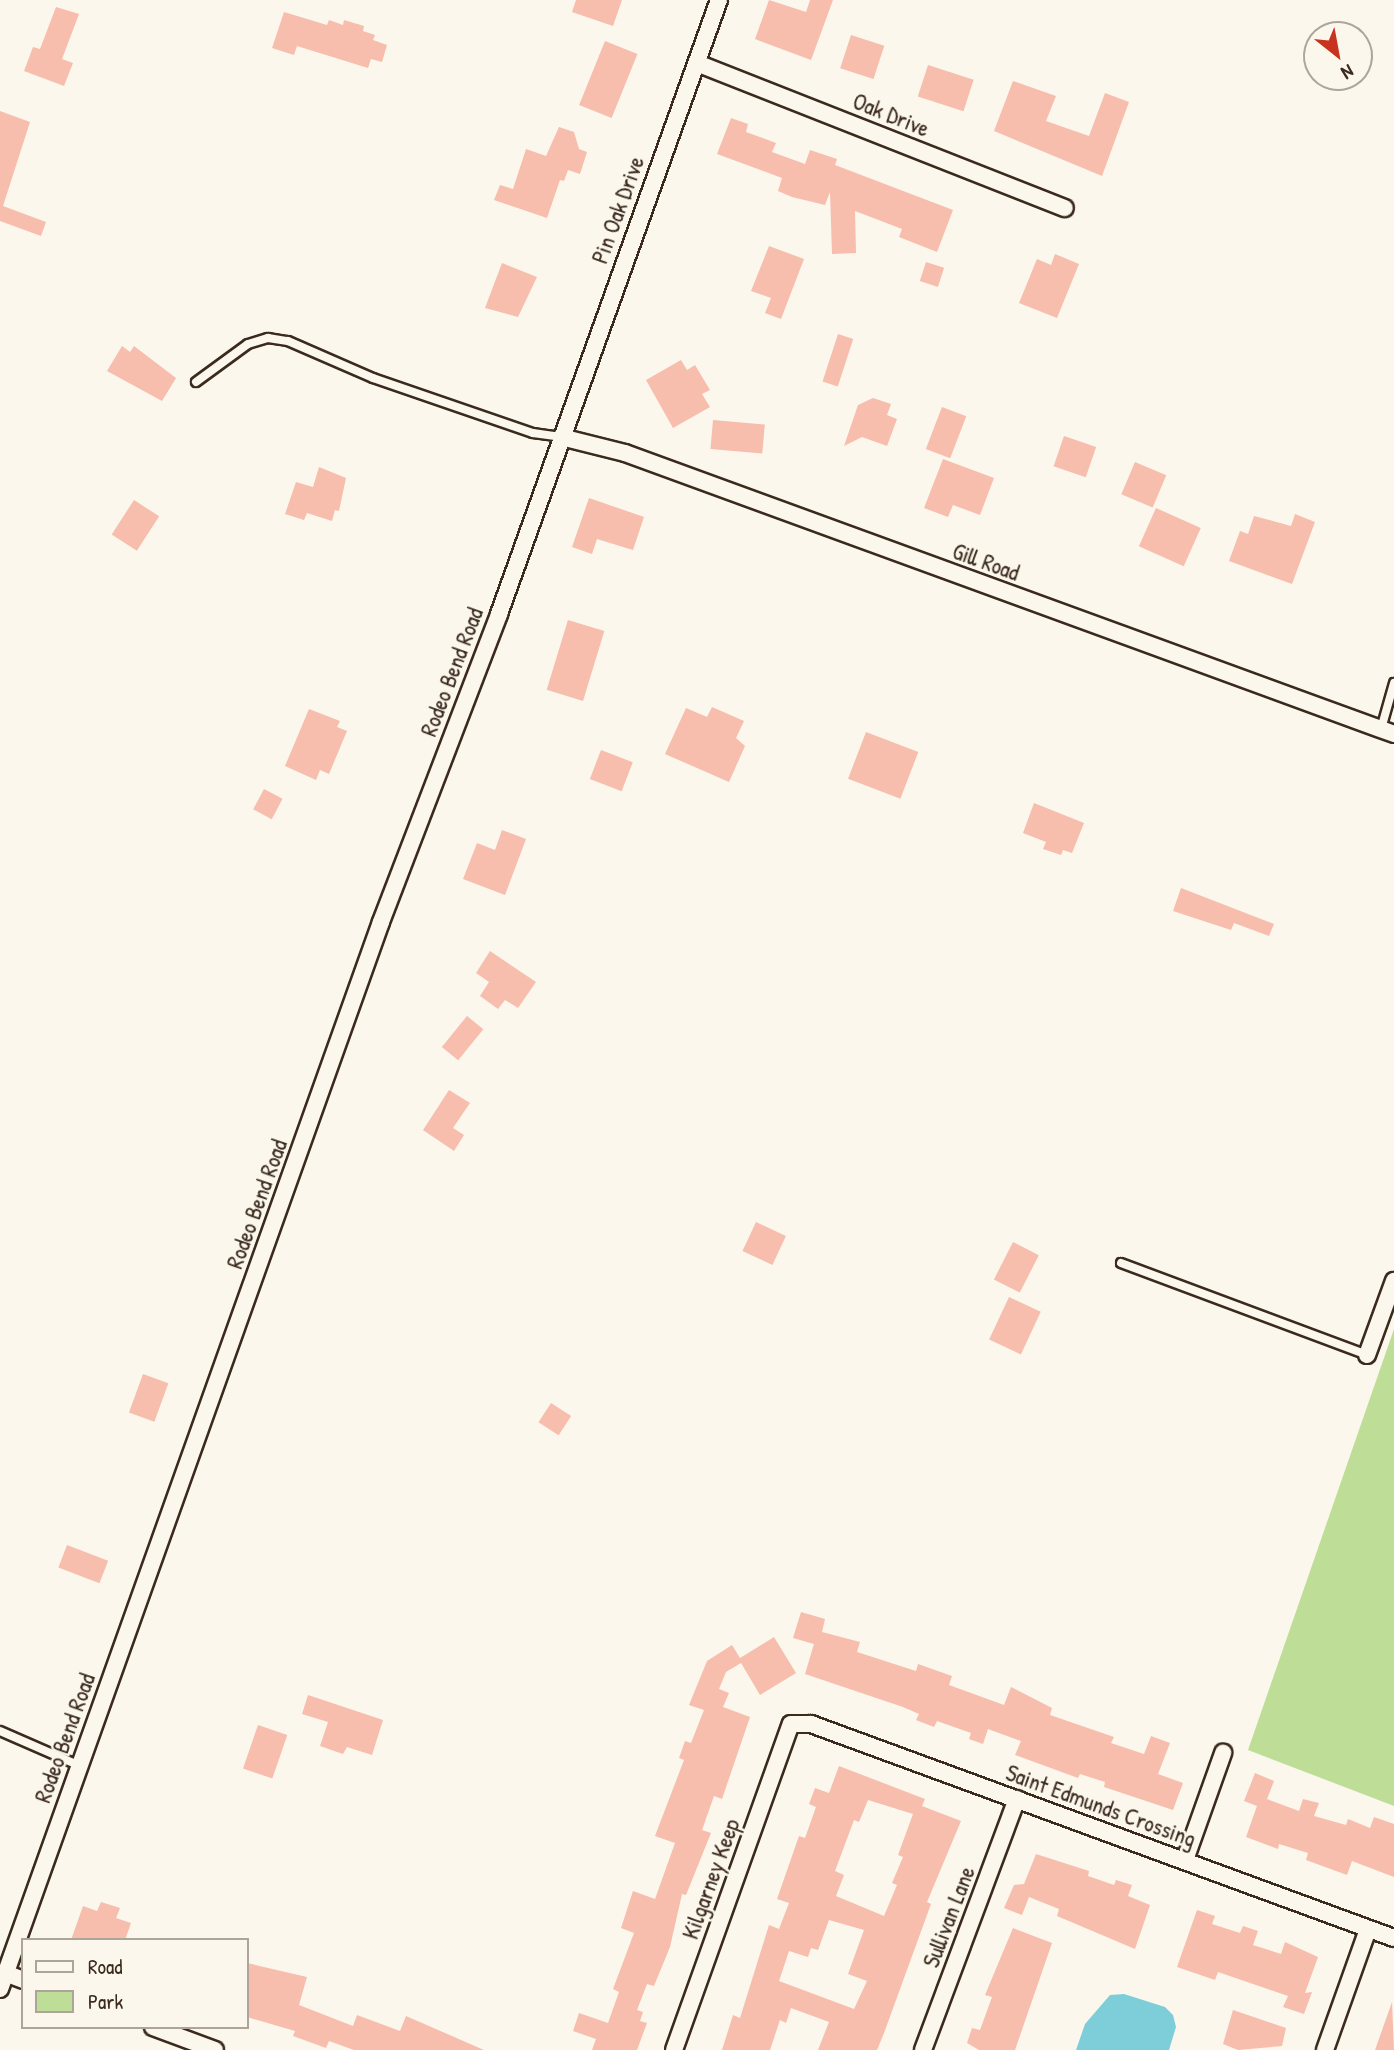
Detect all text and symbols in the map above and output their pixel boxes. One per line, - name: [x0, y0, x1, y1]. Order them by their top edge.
- north arrow: [1303, 21, 1373, 91]
- text: N: [1337, 59, 1359, 86]
- street label: Oak Drive: [849, 87, 933, 143]
- street label: Pin Oak Drive: [586, 153, 650, 267]
- street label: Gill Road: [949, 537, 1023, 587]
- street label: Rodeo Bend Road: [415, 604, 489, 740]
- street label: Rodeo Bend Road: [221, 1136, 293, 1272]
- street label: Rodeo Bend Road: [29, 1670, 101, 1806]
- street label: Saint Edmunds Crossing: [1002, 1759, 1200, 1853]
- street label: Kilgarney Keep: [676, 1815, 746, 1943]
- street label: Sullivan Lane: [917, 1863, 981, 1971]
- legend: [21, 1938, 248, 2029]
- text: Road: [88, 1952, 122, 1981]
- text: Park: [88, 1987, 123, 2016]

